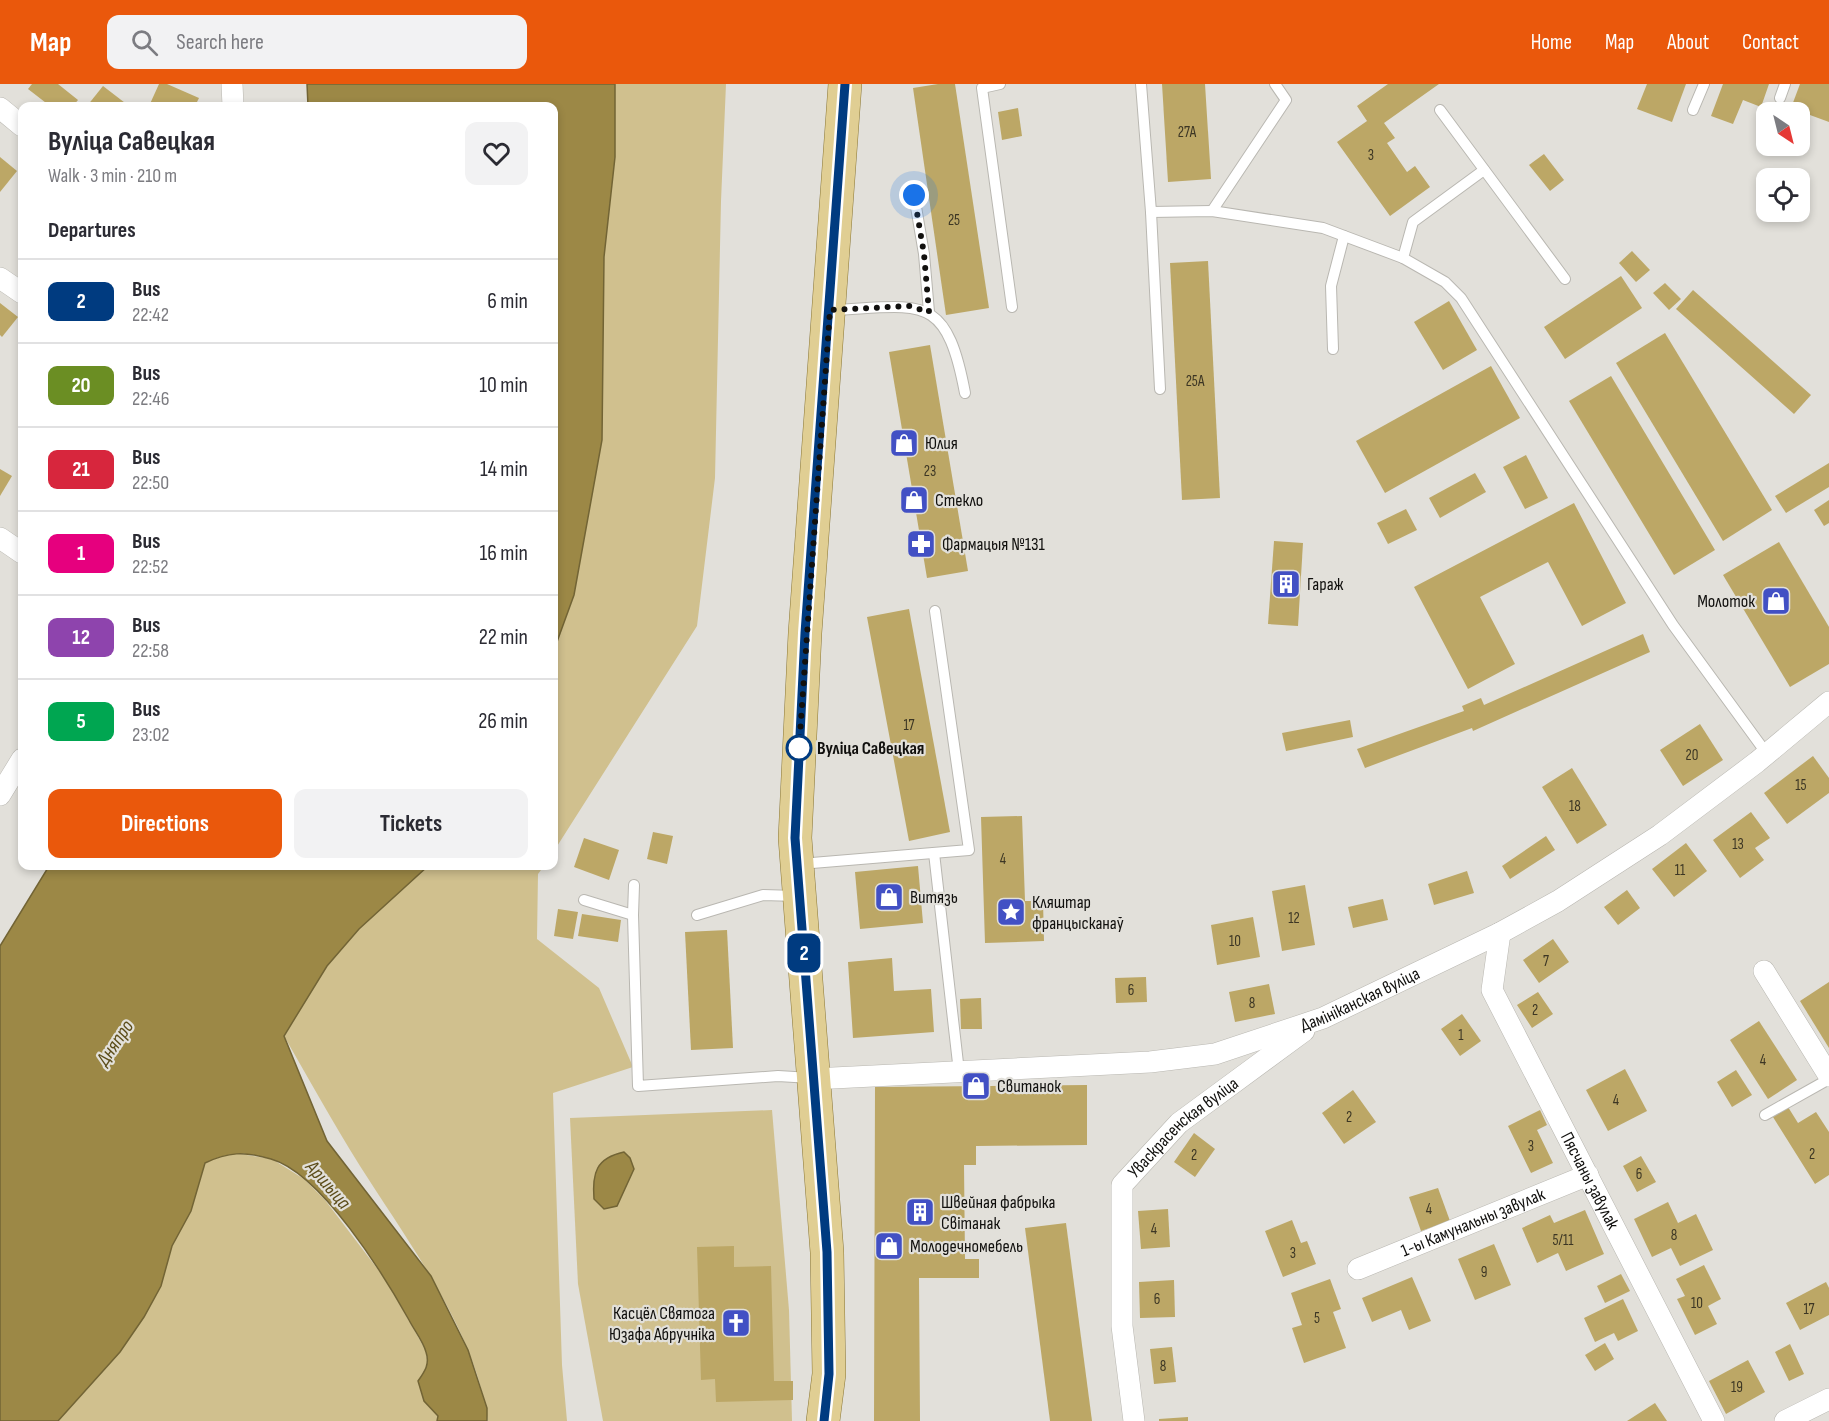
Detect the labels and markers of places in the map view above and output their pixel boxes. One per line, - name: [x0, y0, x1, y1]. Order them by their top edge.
- shop icon: Юлия: [888, 427, 920, 459]
- place label: Юлия: [925, 433, 958, 454]
- shop icon: Стекло: [898, 484, 930, 516]
- place label: Стекло: [935, 490, 983, 511]
- pharmacy icon: Фармацыя №131: [905, 528, 937, 560]
- place label: Фармацыя №131: [942, 534, 1046, 555]
- building icon: Гараж: [1270, 568, 1302, 600]
- place label: Гараж: [1307, 574, 1344, 595]
- shop icon: Молоток: [1760, 585, 1792, 617]
- place label: Молоток: [1697, 591, 1755, 612]
- marker: Вуліца Савецкая: [786, 735, 812, 761]
- place label: Вуліца Савецкая: [817, 738, 924, 759]
- shop icon: Витязь: [873, 881, 905, 913]
- place label: Витязь: [910, 887, 958, 908]
- place label: Кляштар францысканаў: [1032, 892, 1124, 934]
- place icon: Кляштар францысканаў: [995, 896, 1027, 928]
- shop icon: Свитанок: [960, 1070, 992, 1102]
- place label: Свитанок: [997, 1076, 1061, 1097]
- place label: Швейная фабрыка Світанак: [941, 1192, 1055, 1234]
- building icon: Швейная фабрыка Світанак: [904, 1196, 936, 1228]
- shop icon: Молодечномебель: [873, 1230, 905, 1262]
- place label: Молодечномебель: [910, 1236, 1023, 1257]
- place label: Касцёл Святога Юзафа Абручніка: [609, 1303, 715, 1345]
- church icon: Касцёл Святога Юзафа Абручніка: [720, 1307, 752, 1339]

